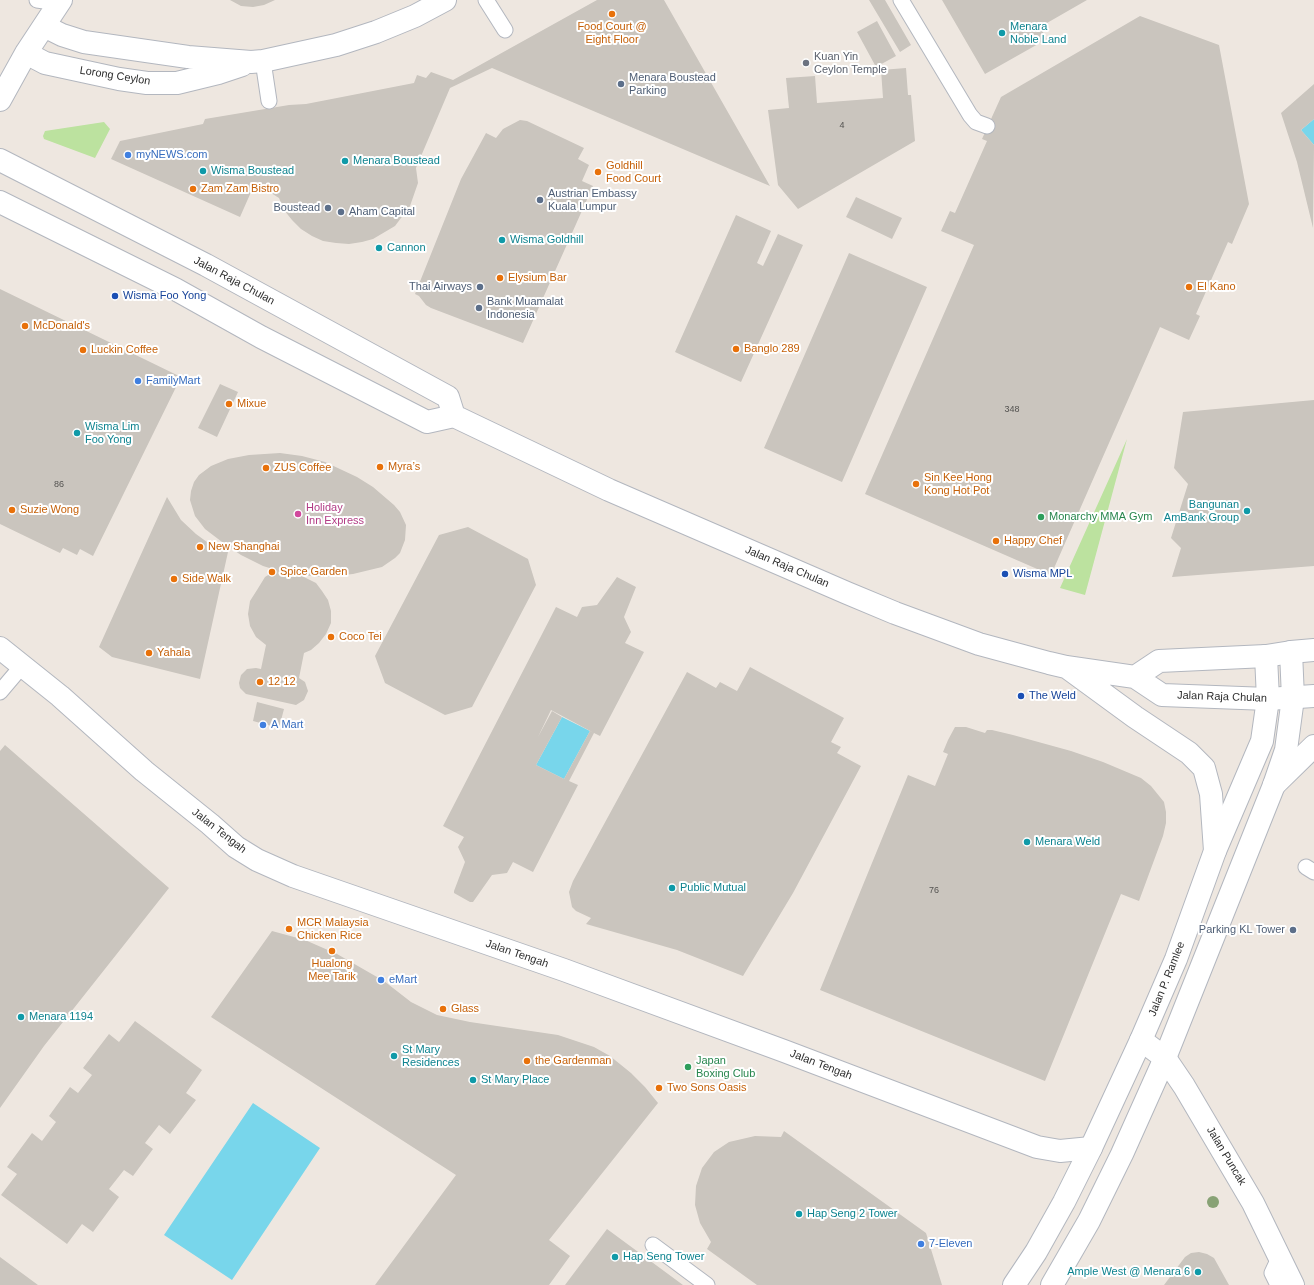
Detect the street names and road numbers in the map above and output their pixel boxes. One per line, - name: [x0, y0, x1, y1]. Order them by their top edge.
- street label: Lorong Ceylon: [79, 64, 151, 88]
- street label: Jalan Raja Chulan: [191, 254, 277, 308]
- street label: Jalan Raja Chulan: [743, 543, 831, 591]
- street label: Jalan Raja Chulan: [1177, 689, 1267, 705]
- street label: Jalan Tengah: [189, 806, 249, 856]
- street label: Jalan Tengah: [484, 937, 550, 971]
- street label: Jalan P. Ramlee: [1146, 940, 1188, 1018]
- street label: Jalan Tengah: [788, 1047, 854, 1083]
- street label: Jalan Puncak: [1203, 1124, 1249, 1188]

